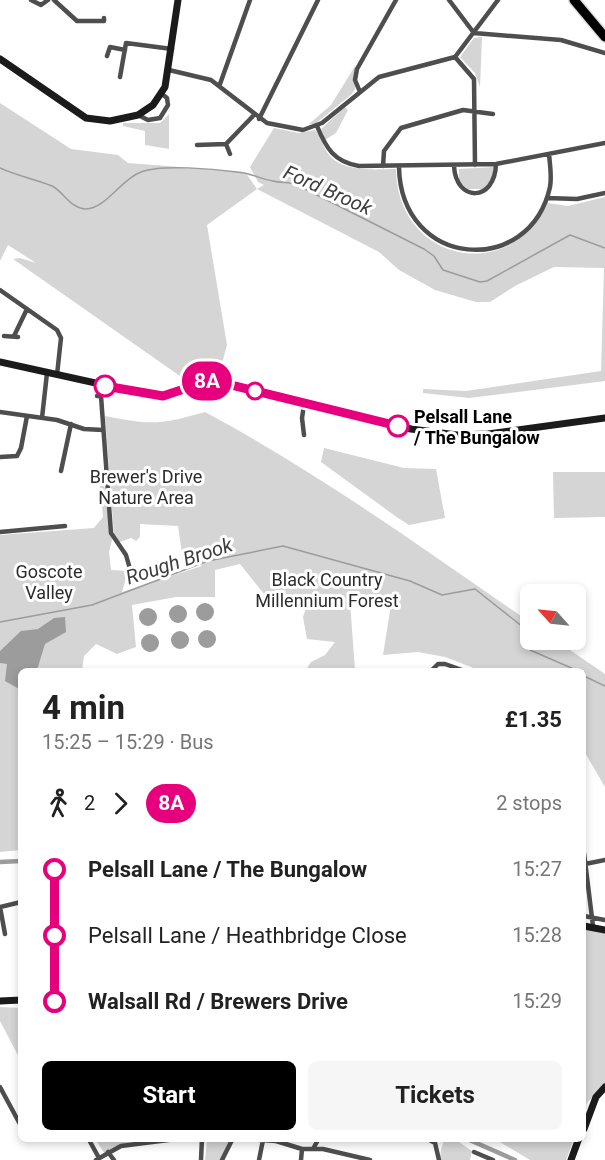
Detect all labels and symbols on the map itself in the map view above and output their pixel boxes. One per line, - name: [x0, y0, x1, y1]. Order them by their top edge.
- water label: Ford Brook: [280, 160, 377, 221]
- line badge: 8A: [180, 362, 234, 400]
- unlabelled marker: [94, 375, 116, 397]
- unlabelled marker: [246, 382, 264, 400]
- place label: Pelsall Lane / The Bungalow: [413, 406, 540, 448]
- marker: Pelsall Lane / The Bungalow: [387, 415, 409, 437]
- park label: Brewer's Drive Nature Area: [90, 466, 202, 508]
- water label: Rough Brook: [123, 532, 236, 590]
- park label: Goscote Valley: [16, 561, 82, 603]
- park label: Black Country Millennium Forest: [255, 569, 399, 611]
- north arrow: [520, 584, 586, 650]

